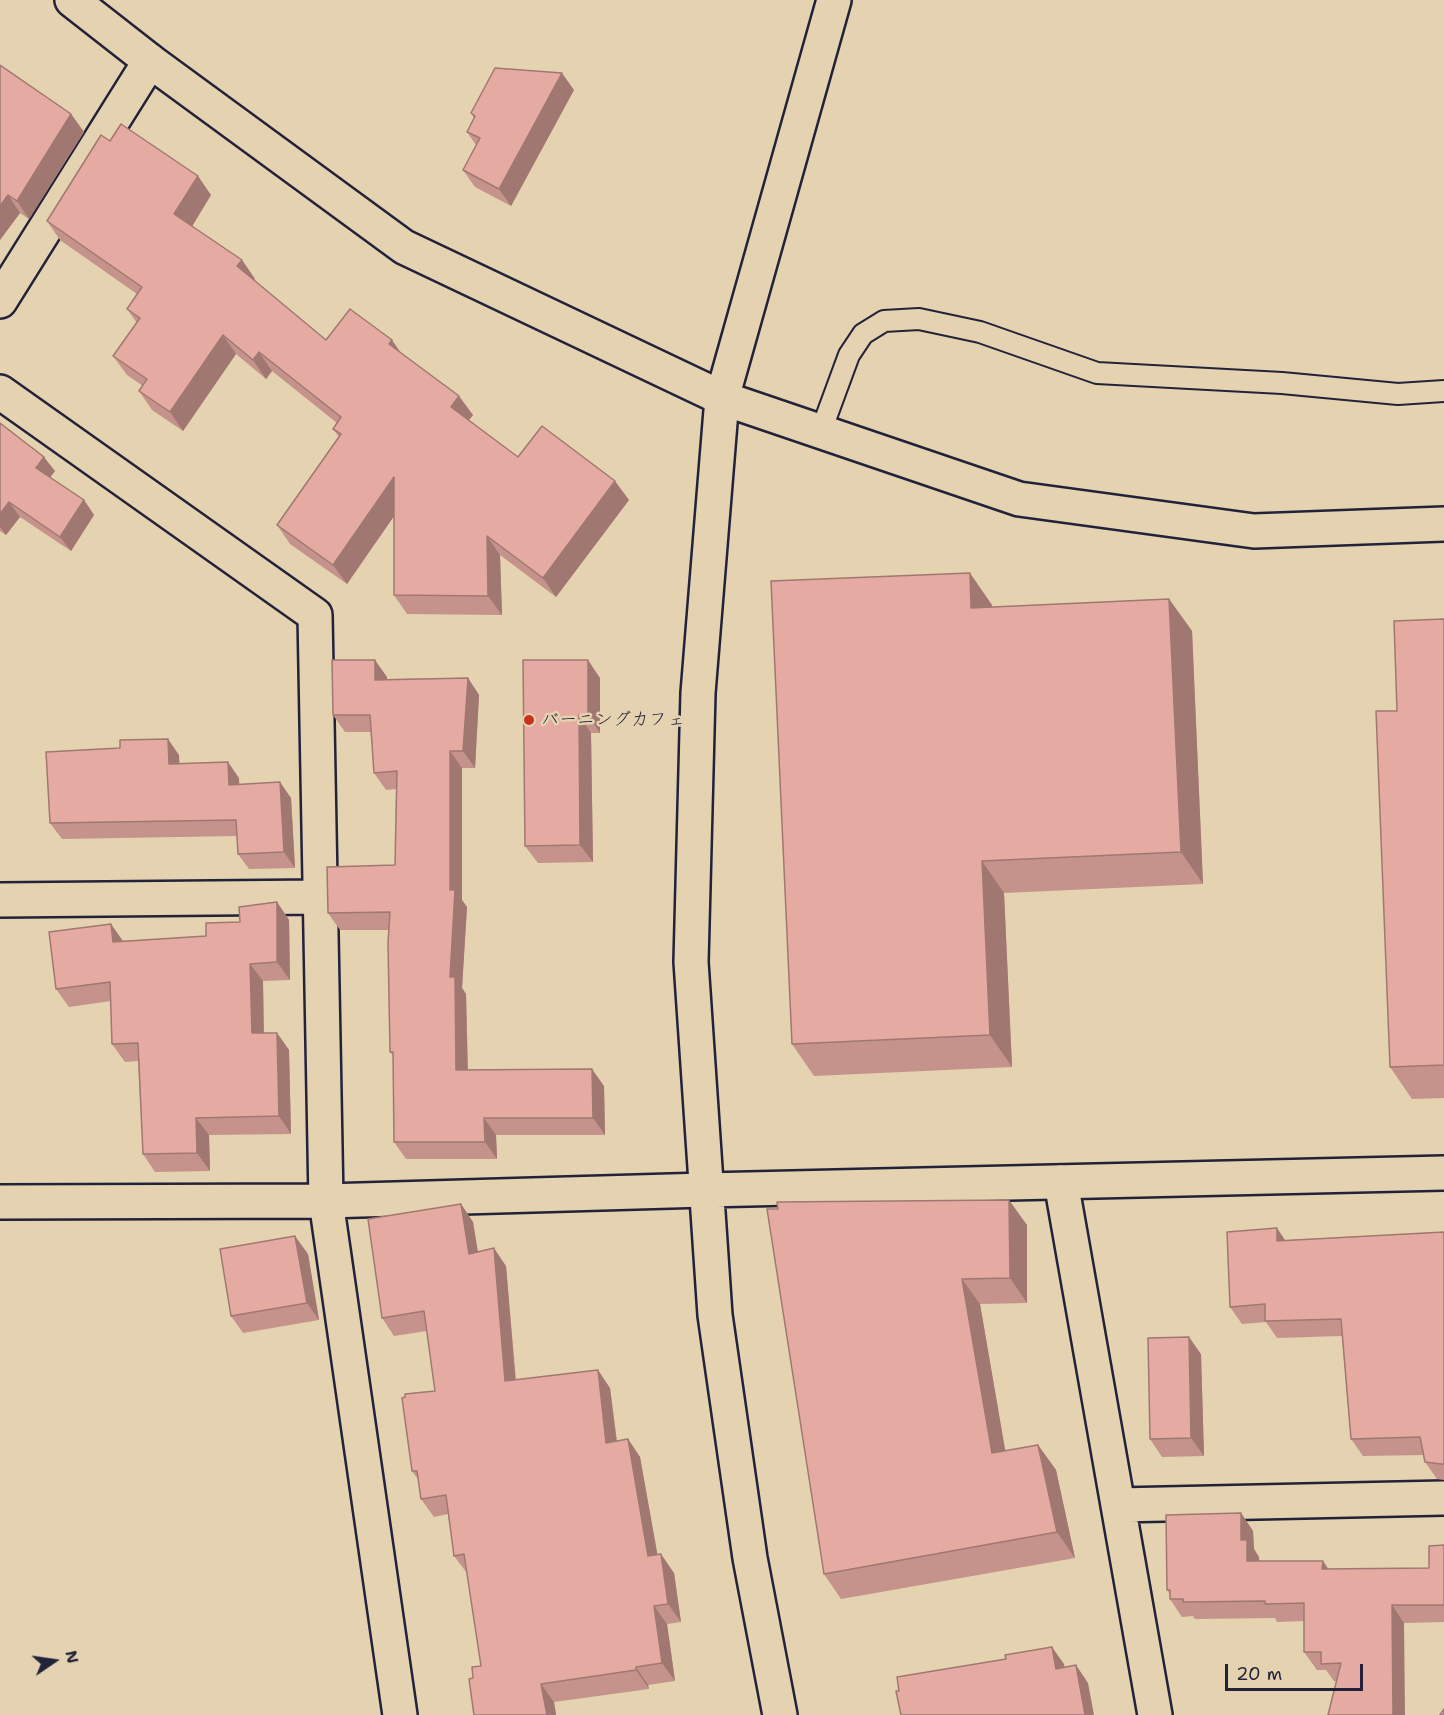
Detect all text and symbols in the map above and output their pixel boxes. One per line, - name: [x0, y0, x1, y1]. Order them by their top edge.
- place label: バーニングカフェ: [541, 709, 685, 731]
- marker: バーニングカフェ: [522, 713, 536, 727]
- north arrow: [24, 1631, 84, 1691]
- text: N: [60, 1648, 84, 1665]
- scale bar: [1228, 1652, 1366, 1690]
- text: 20 m: [1236, 1662, 1282, 1686]

